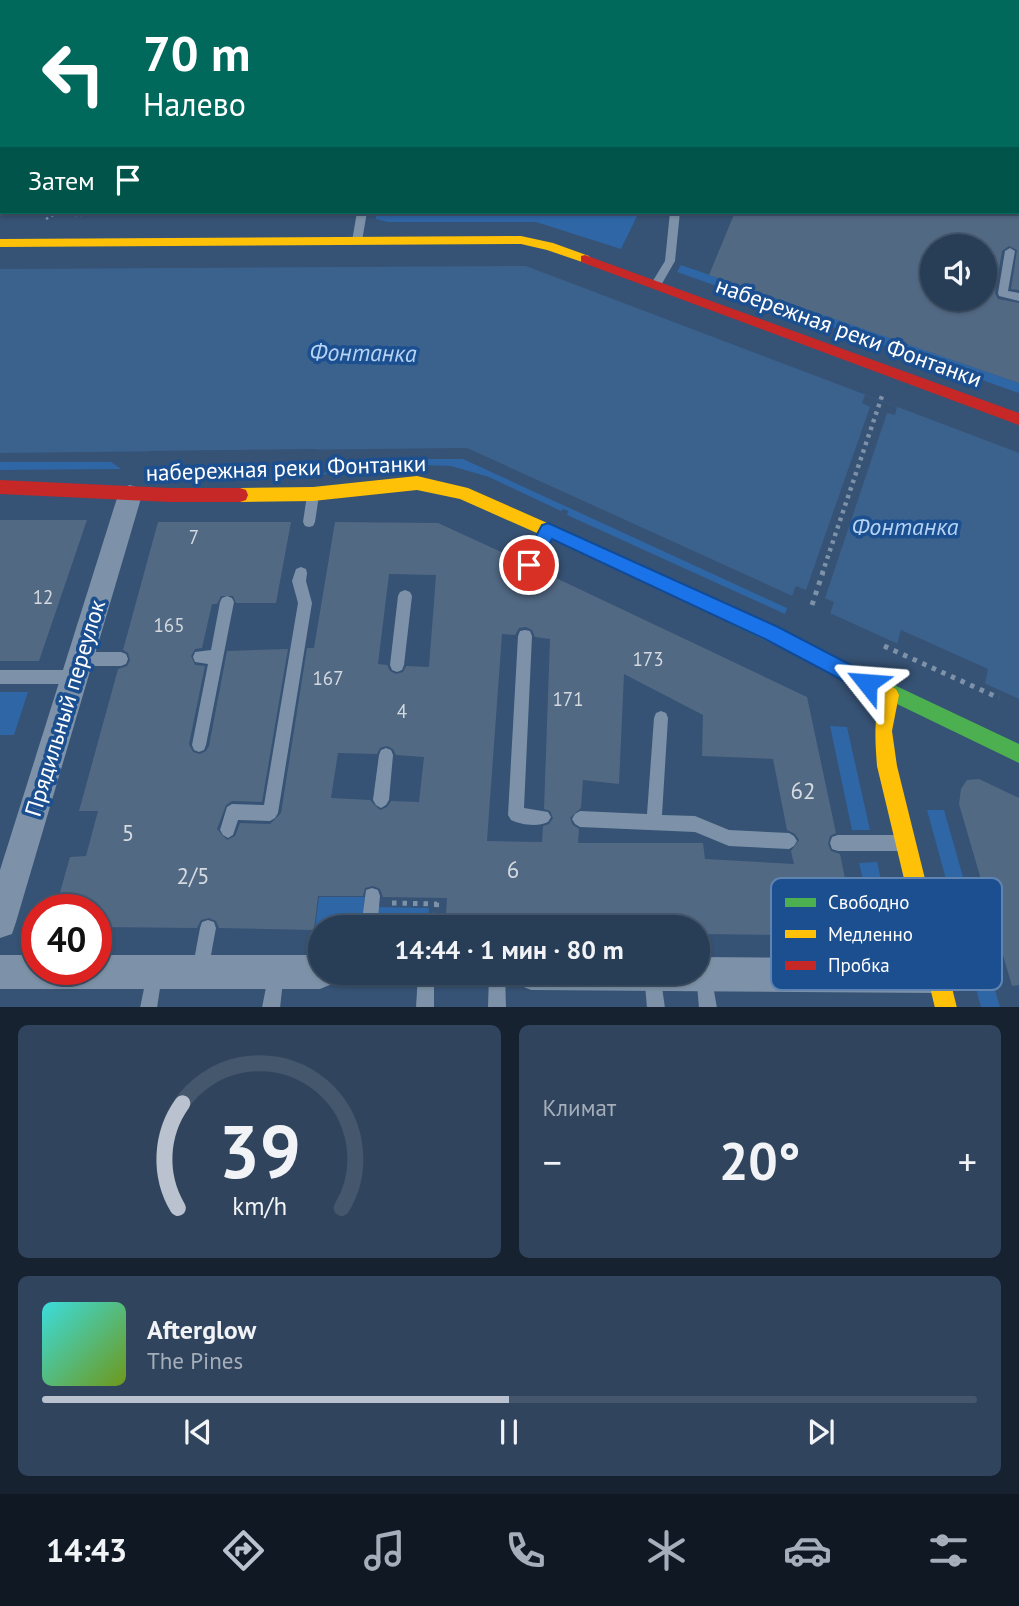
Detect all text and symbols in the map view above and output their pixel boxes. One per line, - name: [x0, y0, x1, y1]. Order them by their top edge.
- text: 70 m: [143, 21, 250, 85]
- icon: left: [28, 28, 119, 119]
- text: Налево: [143, 83, 246, 125]
- icon: arrive: [109, 161, 147, 199]
- text: Затем: [28, 164, 95, 197]
- map controls: [920, 234, 997, 311]
- button: sound: [920, 234, 997, 311]
- street label: набережная реки Фонтанки: [712, 270, 986, 393]
- water label: Фонтанка: [309, 336, 417, 369]
- street label: набережная реки Фонтанки: [145, 448, 427, 487]
- water label: Фонтанка: [852, 511, 959, 542]
- house number: 7: [189, 525, 199, 549]
- pin: [499, 535, 559, 595]
- icon: arrive: [510, 546, 548, 584]
- house number: 12: [33, 585, 53, 609]
- street label: Прядильный переулок: [18, 596, 111, 820]
- house number: 165: [153, 613, 185, 637]
- position arrow: [830, 646, 904, 720]
- house number: 173: [632, 647, 664, 671]
- house number: 167: [312, 666, 344, 690]
- house number: 171: [552, 687, 584, 711]
- house number: 4: [397, 699, 407, 723]
- house number: 62: [790, 776, 816, 805]
- house number: 5: [122, 818, 134, 847]
- house number: 6: [507, 855, 519, 884]
- house number: 2/5: [176, 861, 210, 890]
- legend: [771, 878, 1002, 990]
- text: Свободно: [828, 890, 910, 914]
- speed limit sign: 40: [21, 894, 112, 985]
- text: Медленно: [828, 922, 913, 946]
- text: 14:44 · 1 мин · 80 m: [394, 933, 624, 966]
- text: Пробка: [828, 953, 890, 977]
- text: Климат: [543, 1093, 616, 1122]
- text: 39: [218, 1104, 301, 1198]
- text: 20°: [719, 1127, 801, 1194]
- text: −: [543, 1137, 562, 1186]
- text: +: [958, 1137, 977, 1186]
- text: km/h: [232, 1189, 287, 1221]
- text: Afterglow: [147, 1313, 256, 1346]
- text: The Pines: [147, 1346, 243, 1375]
- icon: previous: [179, 1413, 217, 1451]
- icon: pause: [490, 1413, 528, 1451]
- icon: next: [802, 1413, 840, 1451]
- icon: directions: [219, 1526, 268, 1575]
- icon: music: [360, 1526, 409, 1575]
- icon: phone: [501, 1526, 550, 1575]
- icon: climate: [642, 1526, 691, 1575]
- icon: car: [783, 1526, 832, 1575]
- icon: filters: [924, 1526, 973, 1575]
- text: 14:43: [46, 1529, 127, 1571]

